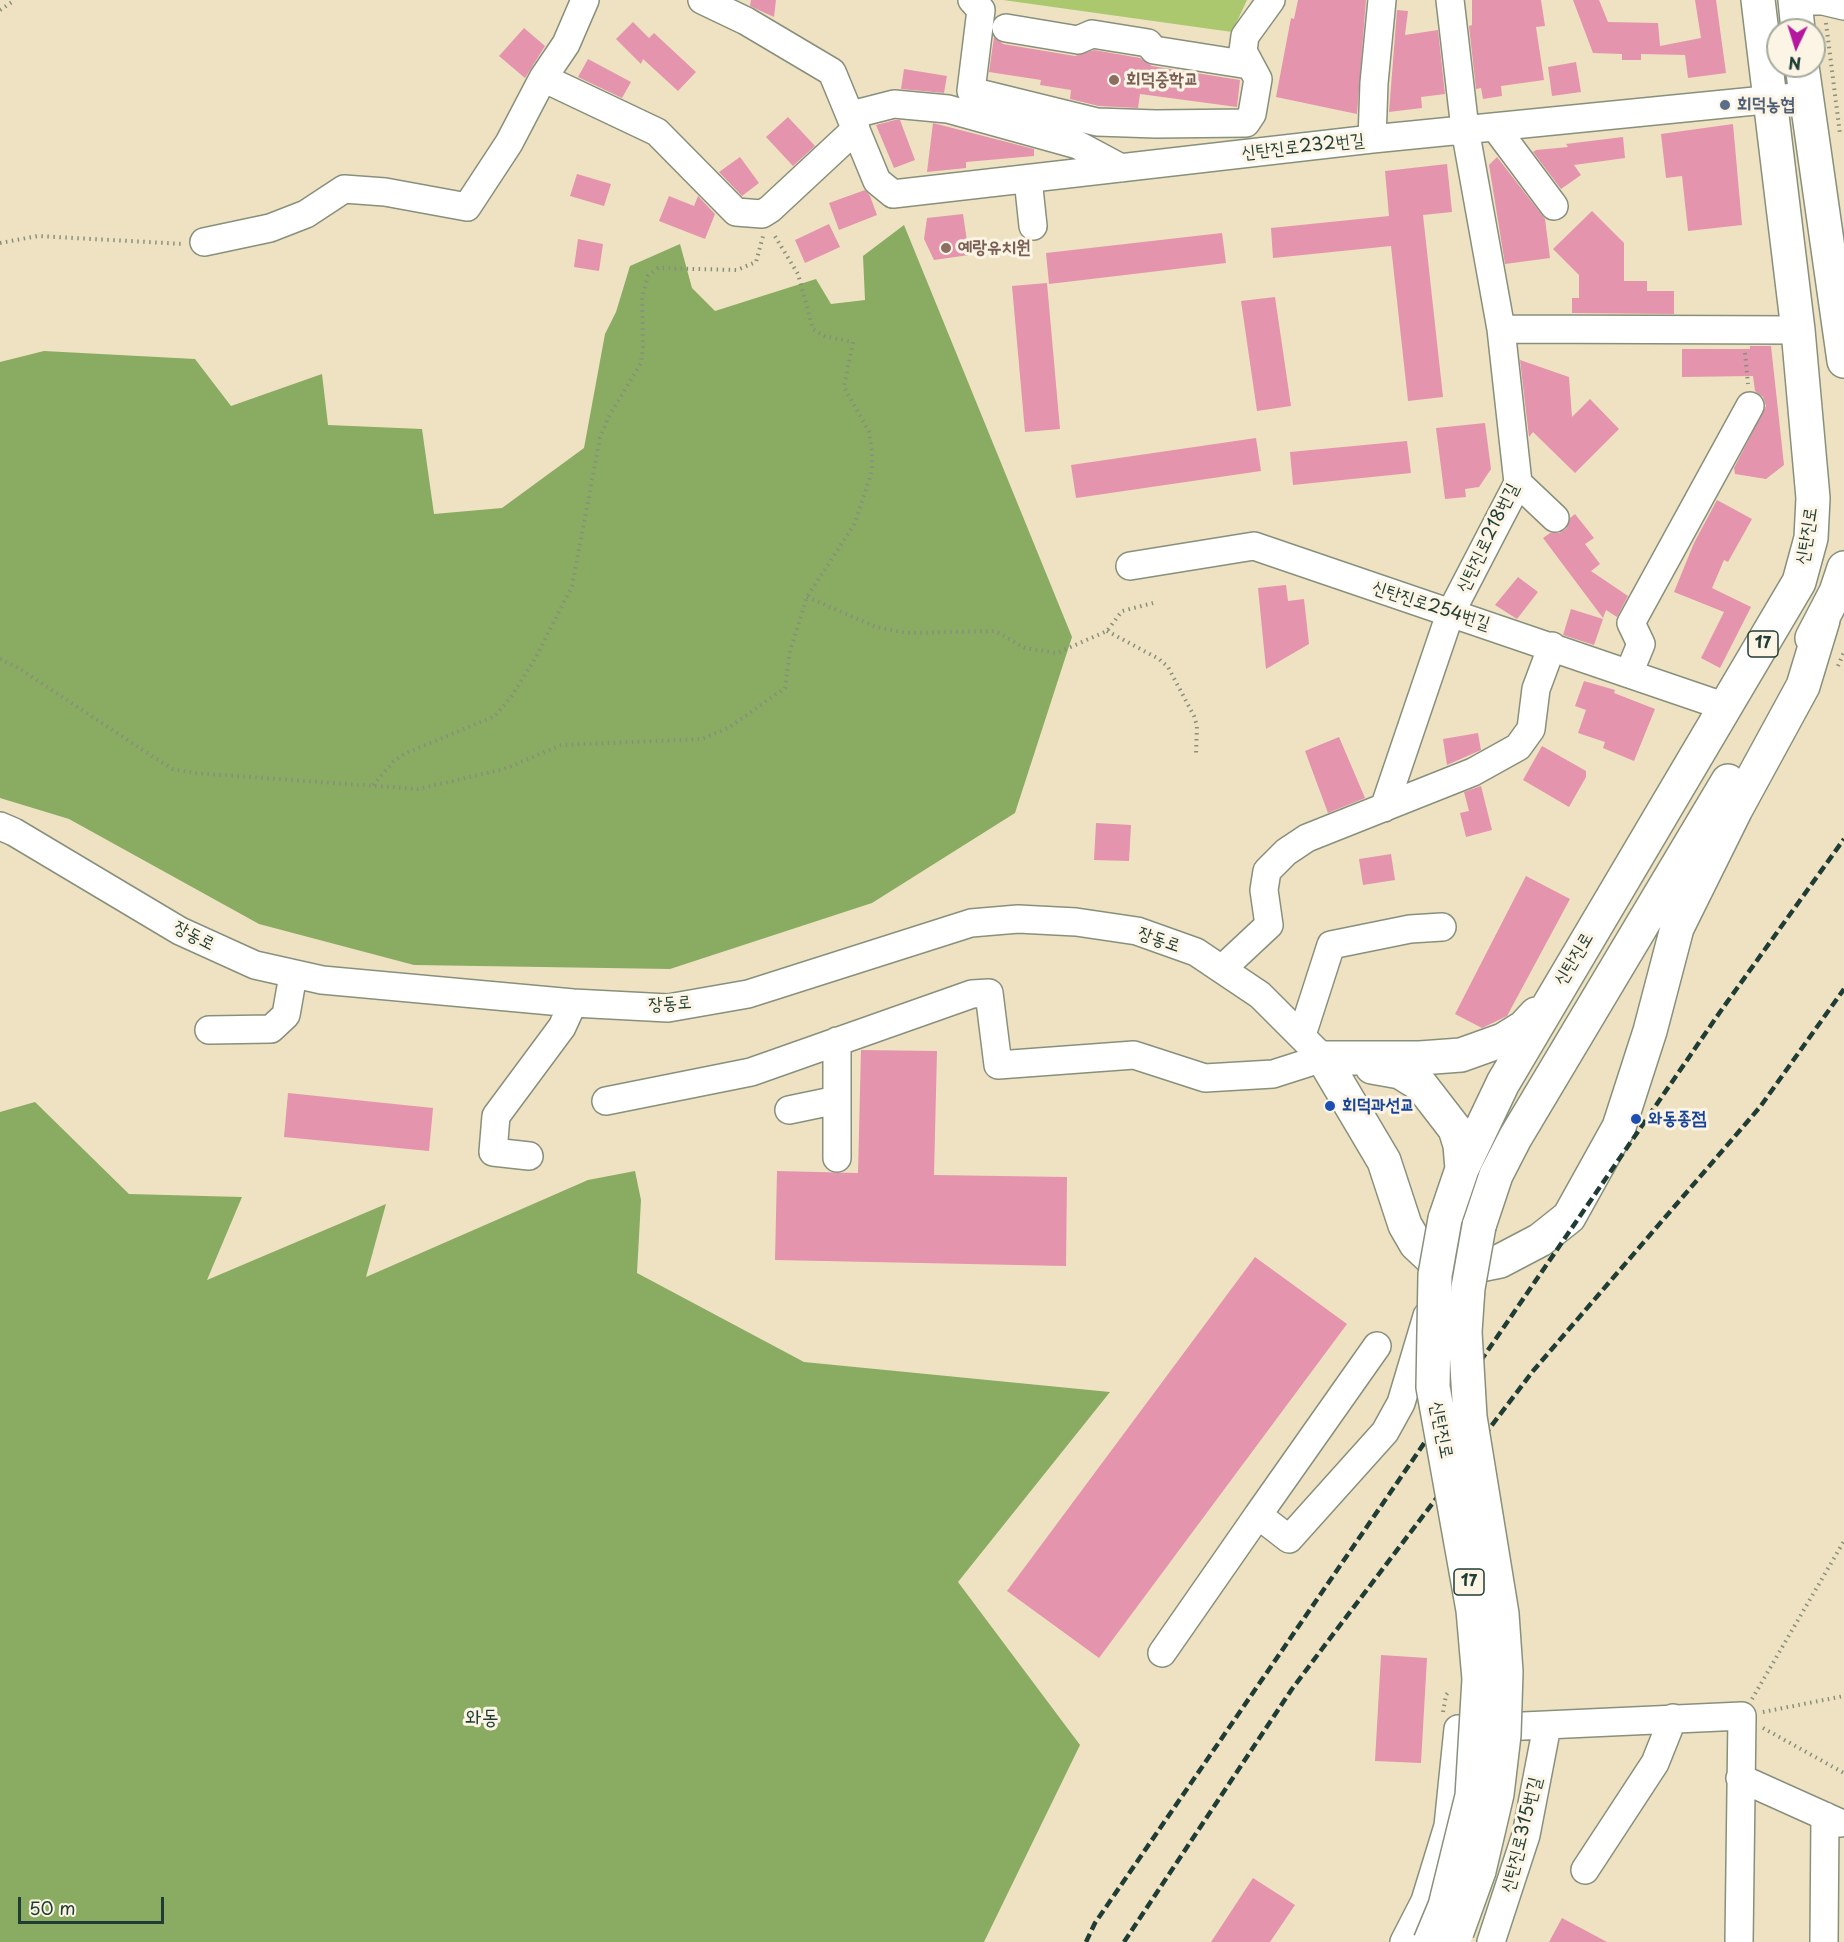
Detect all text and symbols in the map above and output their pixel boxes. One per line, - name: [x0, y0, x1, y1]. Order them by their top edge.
- north arrow: [1766, 18, 1826, 78]
- text: N: [1788, 52, 1802, 76]
- place label: 회덕중학교: [1126, 69, 1198, 91]
- marker: 회덕중학교: [1107, 73, 1121, 87]
- place label: 회덕농협: [1737, 94, 1795, 116]
- marker: 회덕농협: [1718, 98, 1732, 112]
- street label: 신탄진로232번길: [1240, 130, 1366, 164]
- place label: 예랑유치원: [958, 237, 1030, 259]
- marker: 예랑유치원: [939, 241, 953, 255]
- street label: 신탄진로218번길: [1452, 480, 1524, 596]
- street label: 신탄진로: [1792, 506, 1822, 566]
- street label: 신탄진로254번길: [1369, 577, 1493, 635]
- road number: 17: [1748, 631, 1778, 657]
- street label: 장동로: [170, 917, 218, 955]
- street label: 장동로: [1135, 923, 1183, 957]
- street label: 신탄진로: [1550, 929, 1598, 989]
- street label: 장동로: [648, 992, 692, 1016]
- place label: 회덕과선교: [1342, 1095, 1414, 1117]
- marker: 회덕과선교: [1323, 1099, 1337, 1113]
- place label: 와동종점: [1648, 1108, 1706, 1130]
- marker: 와동종점: [1629, 1112, 1643, 1126]
- street label: 신탄진로: [1425, 1400, 1457, 1460]
- road number: 17: [1454, 1569, 1484, 1595]
- district label: 와동: [465, 1705, 499, 1731]
- street label: 신탄진로315번길: [1497, 1775, 1547, 1895]
- scale bar: [21, 1885, 166, 1923]
- text: 50 m: [29, 1894, 76, 1921]

